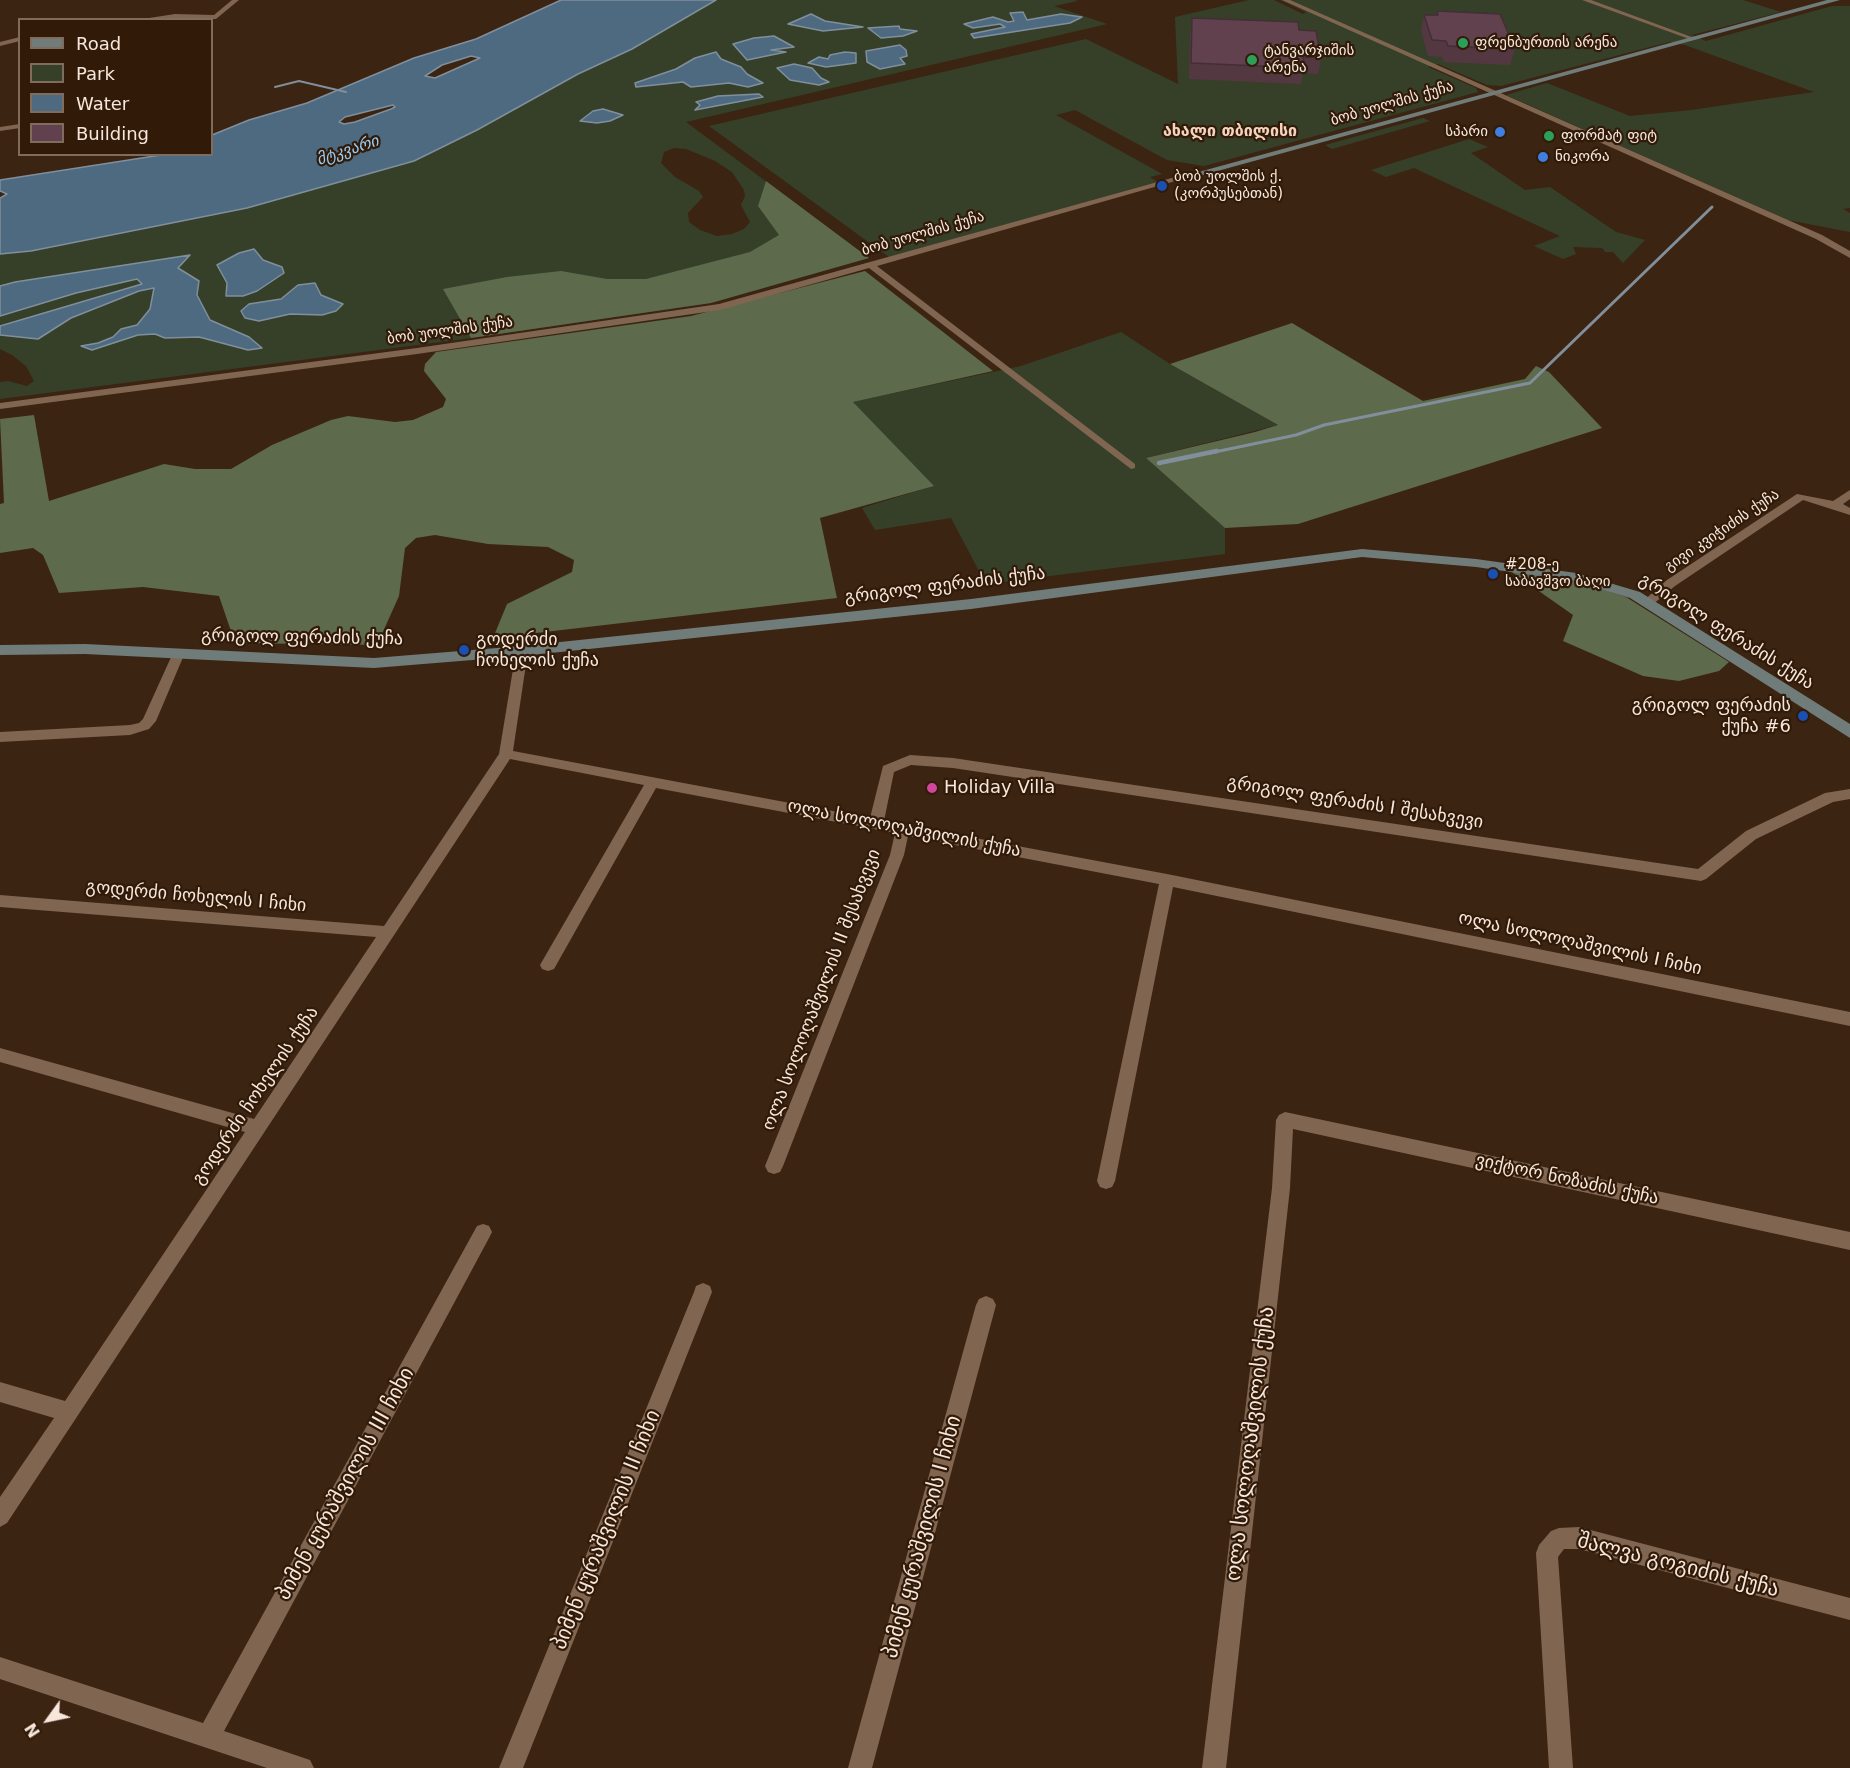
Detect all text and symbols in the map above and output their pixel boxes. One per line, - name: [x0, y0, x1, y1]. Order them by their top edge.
- legend: [18, 18, 213, 156]
- text: Road: [76, 33, 121, 54]
- place label: ფრენბურთის არენა: [1475, 34, 1617, 52]
- marker: ფრენბურთის არენა: [1456, 36, 1470, 50]
- place label: ტანვარჯიშის არენა: [1264, 42, 1354, 77]
- marker: ტანვარჯიშის არენა: [1245, 53, 1259, 67]
- text: Park: [76, 63, 115, 84]
- street label: ბობ უოლშის ქუჩა: [1329, 78, 1455, 130]
- text: Water: [76, 93, 129, 114]
- district label: ახალი თბილისი: [1163, 122, 1297, 142]
- text: Building: [76, 123, 149, 144]
- place label: სპარი: [1445, 123, 1488, 141]
- marker: სპარი: [1493, 125, 1507, 139]
- place label: ფორმატ ფიტ: [1561, 127, 1657, 145]
- marker: ფორმატ ფიტ: [1542, 129, 1556, 143]
- water label: მტკვარი: [314, 132, 382, 170]
- place label: ნიკორა: [1555, 148, 1610, 166]
- marker: ნიკორა: [1536, 150, 1550, 164]
- place label: ბობ უოლშის ქ. (კორპუსებთან): [1174, 168, 1283, 203]
- marker: ბობ უოლშის ქ. (კორპუსებთან): [1155, 179, 1169, 193]
- street label: ბობ უოლშის ქუჩა: [860, 208, 986, 260]
- street label: ბობ უოლშის ქუჩა: [386, 313, 514, 349]
- street label: გივი კვიჭიძის ქუჩა: [1661, 486, 1783, 576]
- place label: #208-ე საბავშვო ბაღი: [1505, 556, 1610, 591]
- street label: გრიგოლ ფერაძის ქუჩა: [843, 563, 1047, 609]
- marker: #208-ე საბავშვო ბაღი: [1486, 567, 1500, 581]
- street label: გრიგოლ ფერაძის ქუჩა: [1635, 569, 1817, 695]
- street label: გრიგოლ ფერაძის ქუჩა: [201, 625, 403, 651]
- place label: გოდერძი ჩოხელის ქუჩა: [476, 629, 599, 672]
- marker: გოდერძი ჩოხელის ქუჩა: [457, 643, 471, 657]
- place label: გრიგოლ ფერაძის ქუჩა #6: [1632, 695, 1791, 738]
- marker: გრიგოლ ფერაძის ქუჩა #6: [1796, 709, 1810, 723]
- street label: გრიგოლ ფერაძის I შესახვევი: [1225, 772, 1485, 834]
- place label: Holiday Villa: [944, 777, 1055, 799]
- marker: Holiday Villa: [925, 781, 939, 795]
- street label: ოლა სოლოღაშვილის ქუჩა: [786, 796, 1022, 862]
- street label: ოლა სოლოღაშვილის II შესახვევი: [758, 846, 886, 1134]
- street label: გოდერძი ჩოხელის I ჩიხი: [85, 877, 307, 917]
- street label: ოლა სოლოღაშვილის I ჩიხი: [1456, 908, 1704, 980]
- street label: გოდერძი ჩოხელის ქუჩა: [188, 1003, 324, 1189]
- street label: ვიქტორ ნოზაძის ქუჩა: [1474, 1150, 1660, 1210]
- street label: ოლა სოლოღაშვილის ქუჩა: [1222, 1305, 1280, 1583]
- street label: პიმენ ყურაშვილის III ჩიხი: [271, 1363, 421, 1605]
- street label: პიმენ ყურაშვილის II ჩიხი: [547, 1407, 667, 1653]
- street label: პიმენ ყურაშვილის I ჩიხი: [878, 1413, 968, 1661]
- street label: შალვა გოგიძის ქუჩა: [1575, 1529, 1781, 1603]
- north arrow: [18, 1690, 78, 1750]
- text: N: [21, 1719, 44, 1741]

